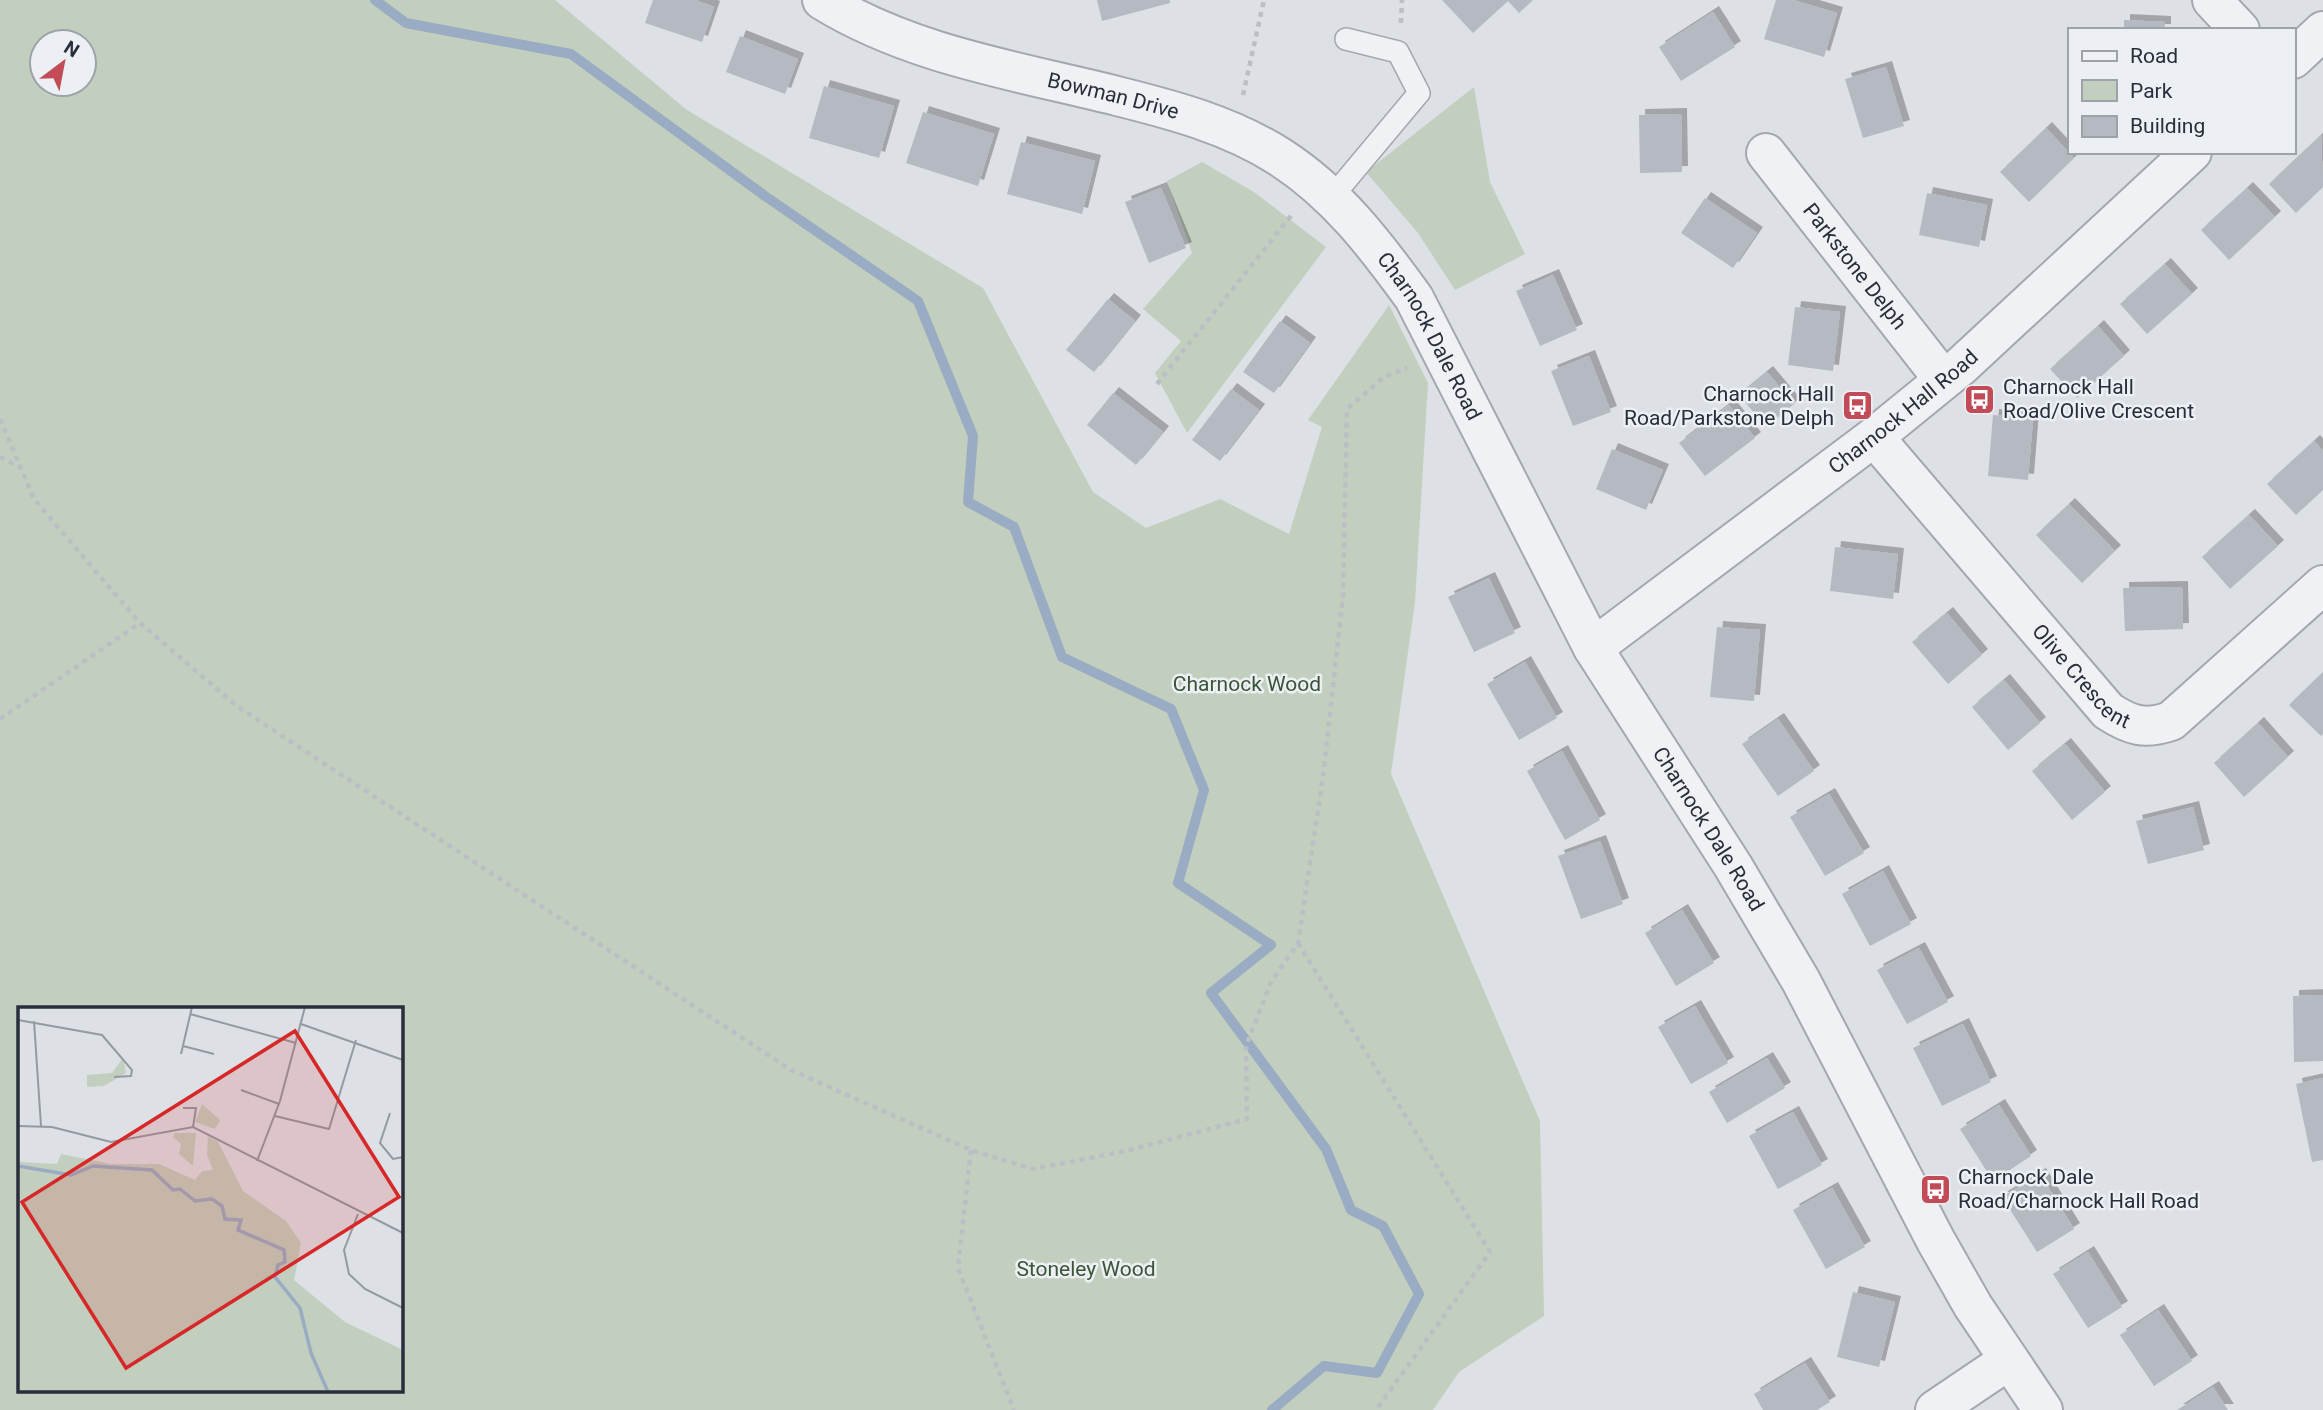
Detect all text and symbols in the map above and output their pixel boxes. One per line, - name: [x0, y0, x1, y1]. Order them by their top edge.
- north arrow: [28, 28, 98, 98]
- legend: [2068, 28, 2295, 154]
- text: N: [60, 36, 84, 62]
- text: Road: [2130, 44, 2178, 68]
- street label: Bowman Drive: [1045, 68, 1182, 124]
- text: Park: [2130, 79, 2173, 103]
- text: Building: [2130, 114, 2205, 138]
- street label: Parkstone Delph: [1798, 199, 1911, 334]
- street label: Charnock Dale Road: [1372, 248, 1486, 424]
- street label: Charnock Hall Road: [1824, 345, 1983, 479]
- place label: Charnock Hall Road/Olive Crescent: [2003, 375, 2194, 423]
- place label: Charnock Hall Road/Parkstone Delph: [1624, 382, 1834, 430]
- bus stop icon: Charnock Hall Road/Olive Crescent: [1963, 382, 1997, 416]
- bus stop icon: Charnock Hall Road/Parkstone Delph: [1840, 389, 1874, 423]
- street label: Olive Crescent: [2027, 619, 2134, 733]
- park label: Charnock Wood: [1173, 672, 1321, 696]
- street label: Charnock Dale Road: [1648, 743, 1769, 915]
- inset map: [18, 1007, 402, 1392]
- place label: Charnock Dale Road/Charnock Hall Road: [1958, 1165, 2199, 1213]
- bus stop icon: Charnock Dale Road/Charnock Hall Road: [1918, 1172, 1952, 1206]
- park label: Stoneley Wood: [1016, 1257, 1156, 1281]

